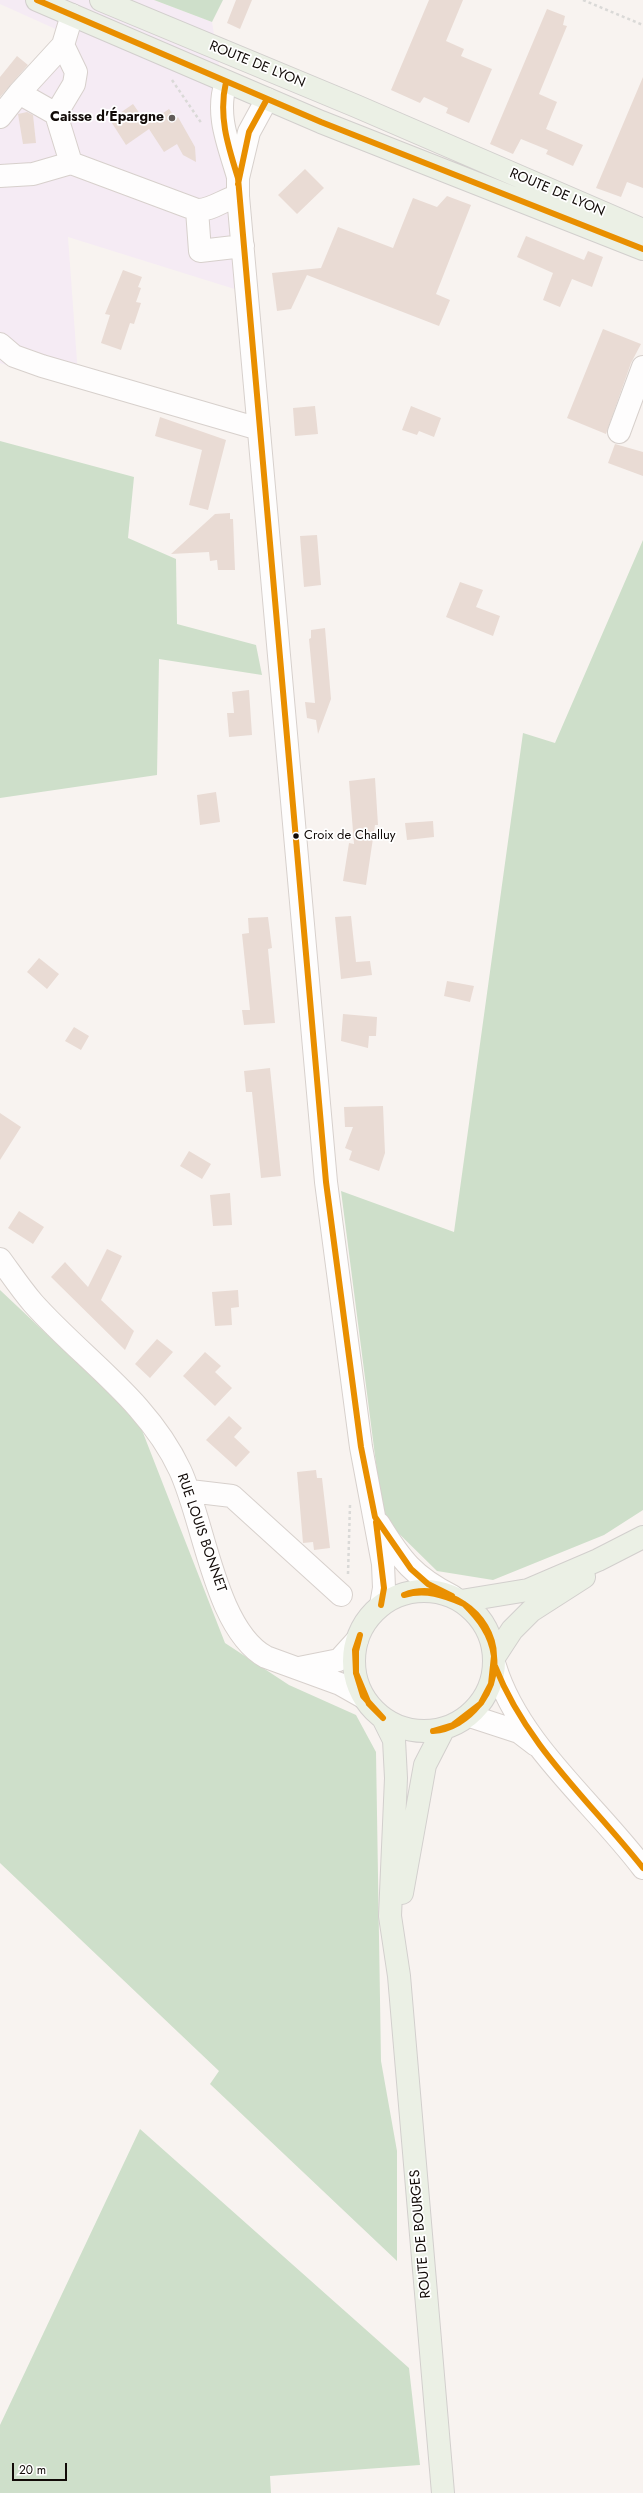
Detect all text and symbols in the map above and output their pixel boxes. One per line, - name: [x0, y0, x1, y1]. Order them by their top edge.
- street label: ROUTE DE LYON: [207, 38, 307, 92]
- place label: Caisse d'Épargne: [50, 110, 164, 126]
- marker: Caisse d'Épargne: [167, 113, 177, 123]
- street label: ROUTE DE LYON: [507, 165, 607, 221]
- place label: Croix de Challuy: [304, 828, 396, 844]
- marker: Croix de Challuy: [291, 831, 301, 841]
- street label: RUE LOUIS BONNET: [173, 1472, 229, 1594]
- street label: ROUTE DE BOURGES: [407, 2169, 435, 2299]
- scale bar: [14, 2455, 69, 2481]
- text: 20 m: [19, 2461, 46, 2479]

